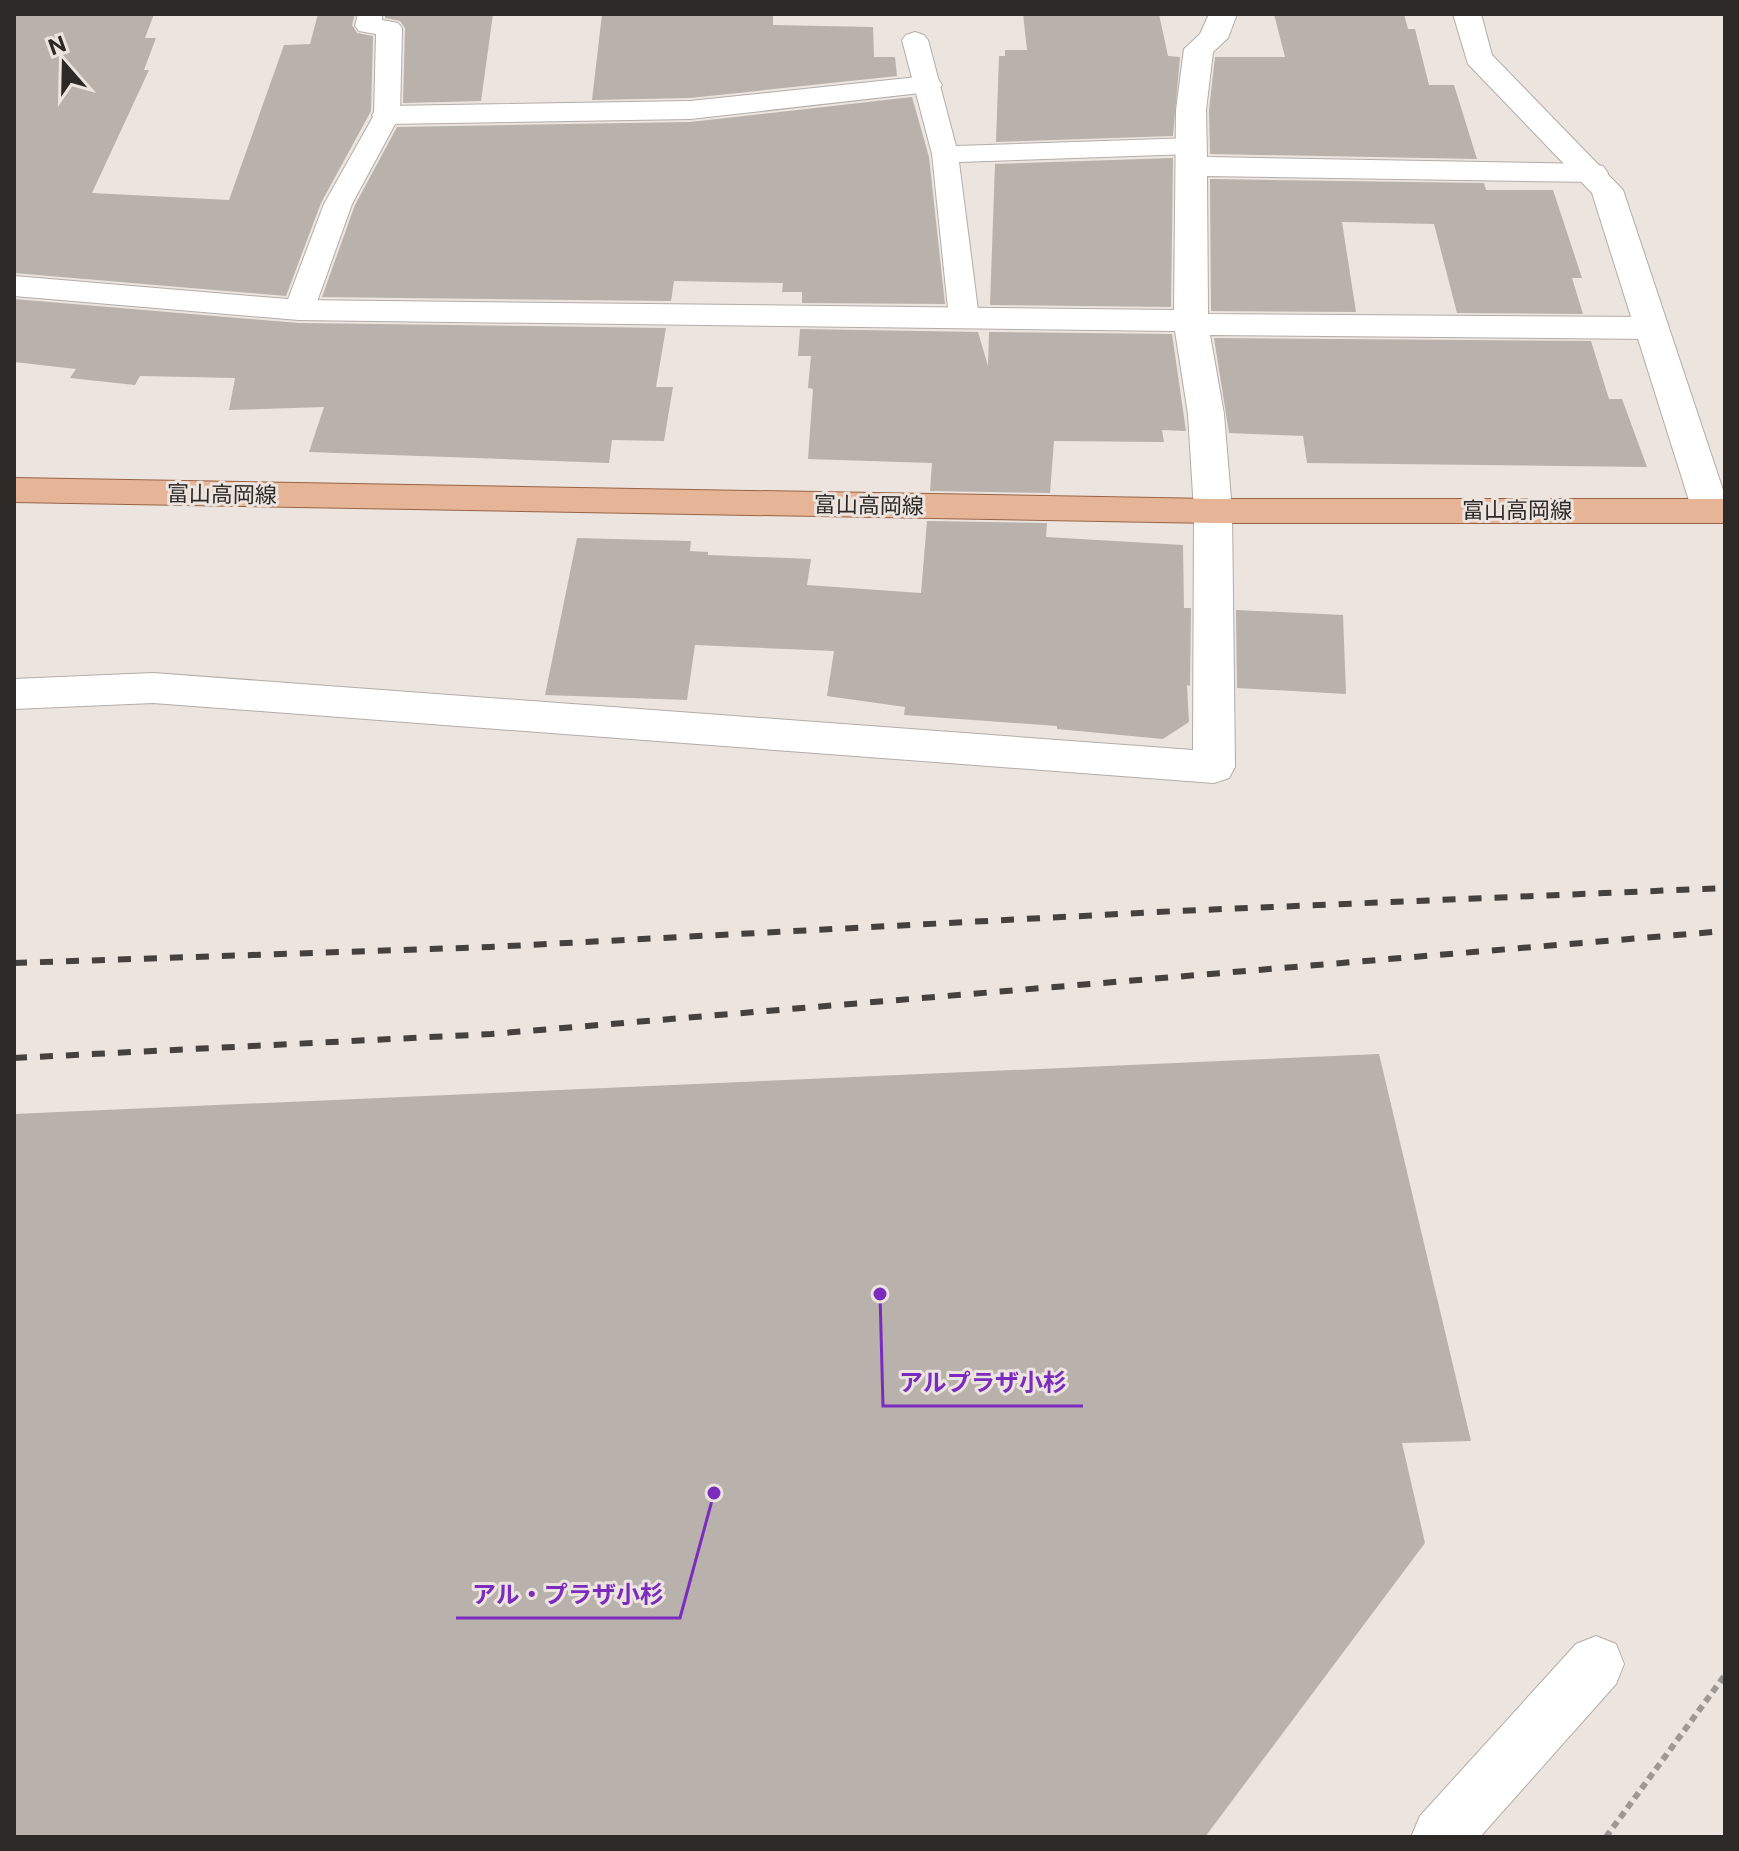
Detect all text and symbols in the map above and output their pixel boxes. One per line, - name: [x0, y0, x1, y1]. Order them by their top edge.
- north arrow: [24, 24, 104, 104]
- text: N: [45, 30, 70, 60]
- street label: 富山高岡線: [167, 480, 277, 508]
- street label: 富山高岡線: [814, 491, 924, 519]
- street label: 富山高岡線: [1462, 497, 1572, 523]
- callout: アルプラザ小杉: [883, 1358, 1083, 1406]
- text: アルプラザ小杉: [899, 1368, 1067, 1396]
- callout: アル・プラザ小杉: [456, 1570, 680, 1618]
- text: アル・プラザ小杉: [472, 1580, 664, 1608]

